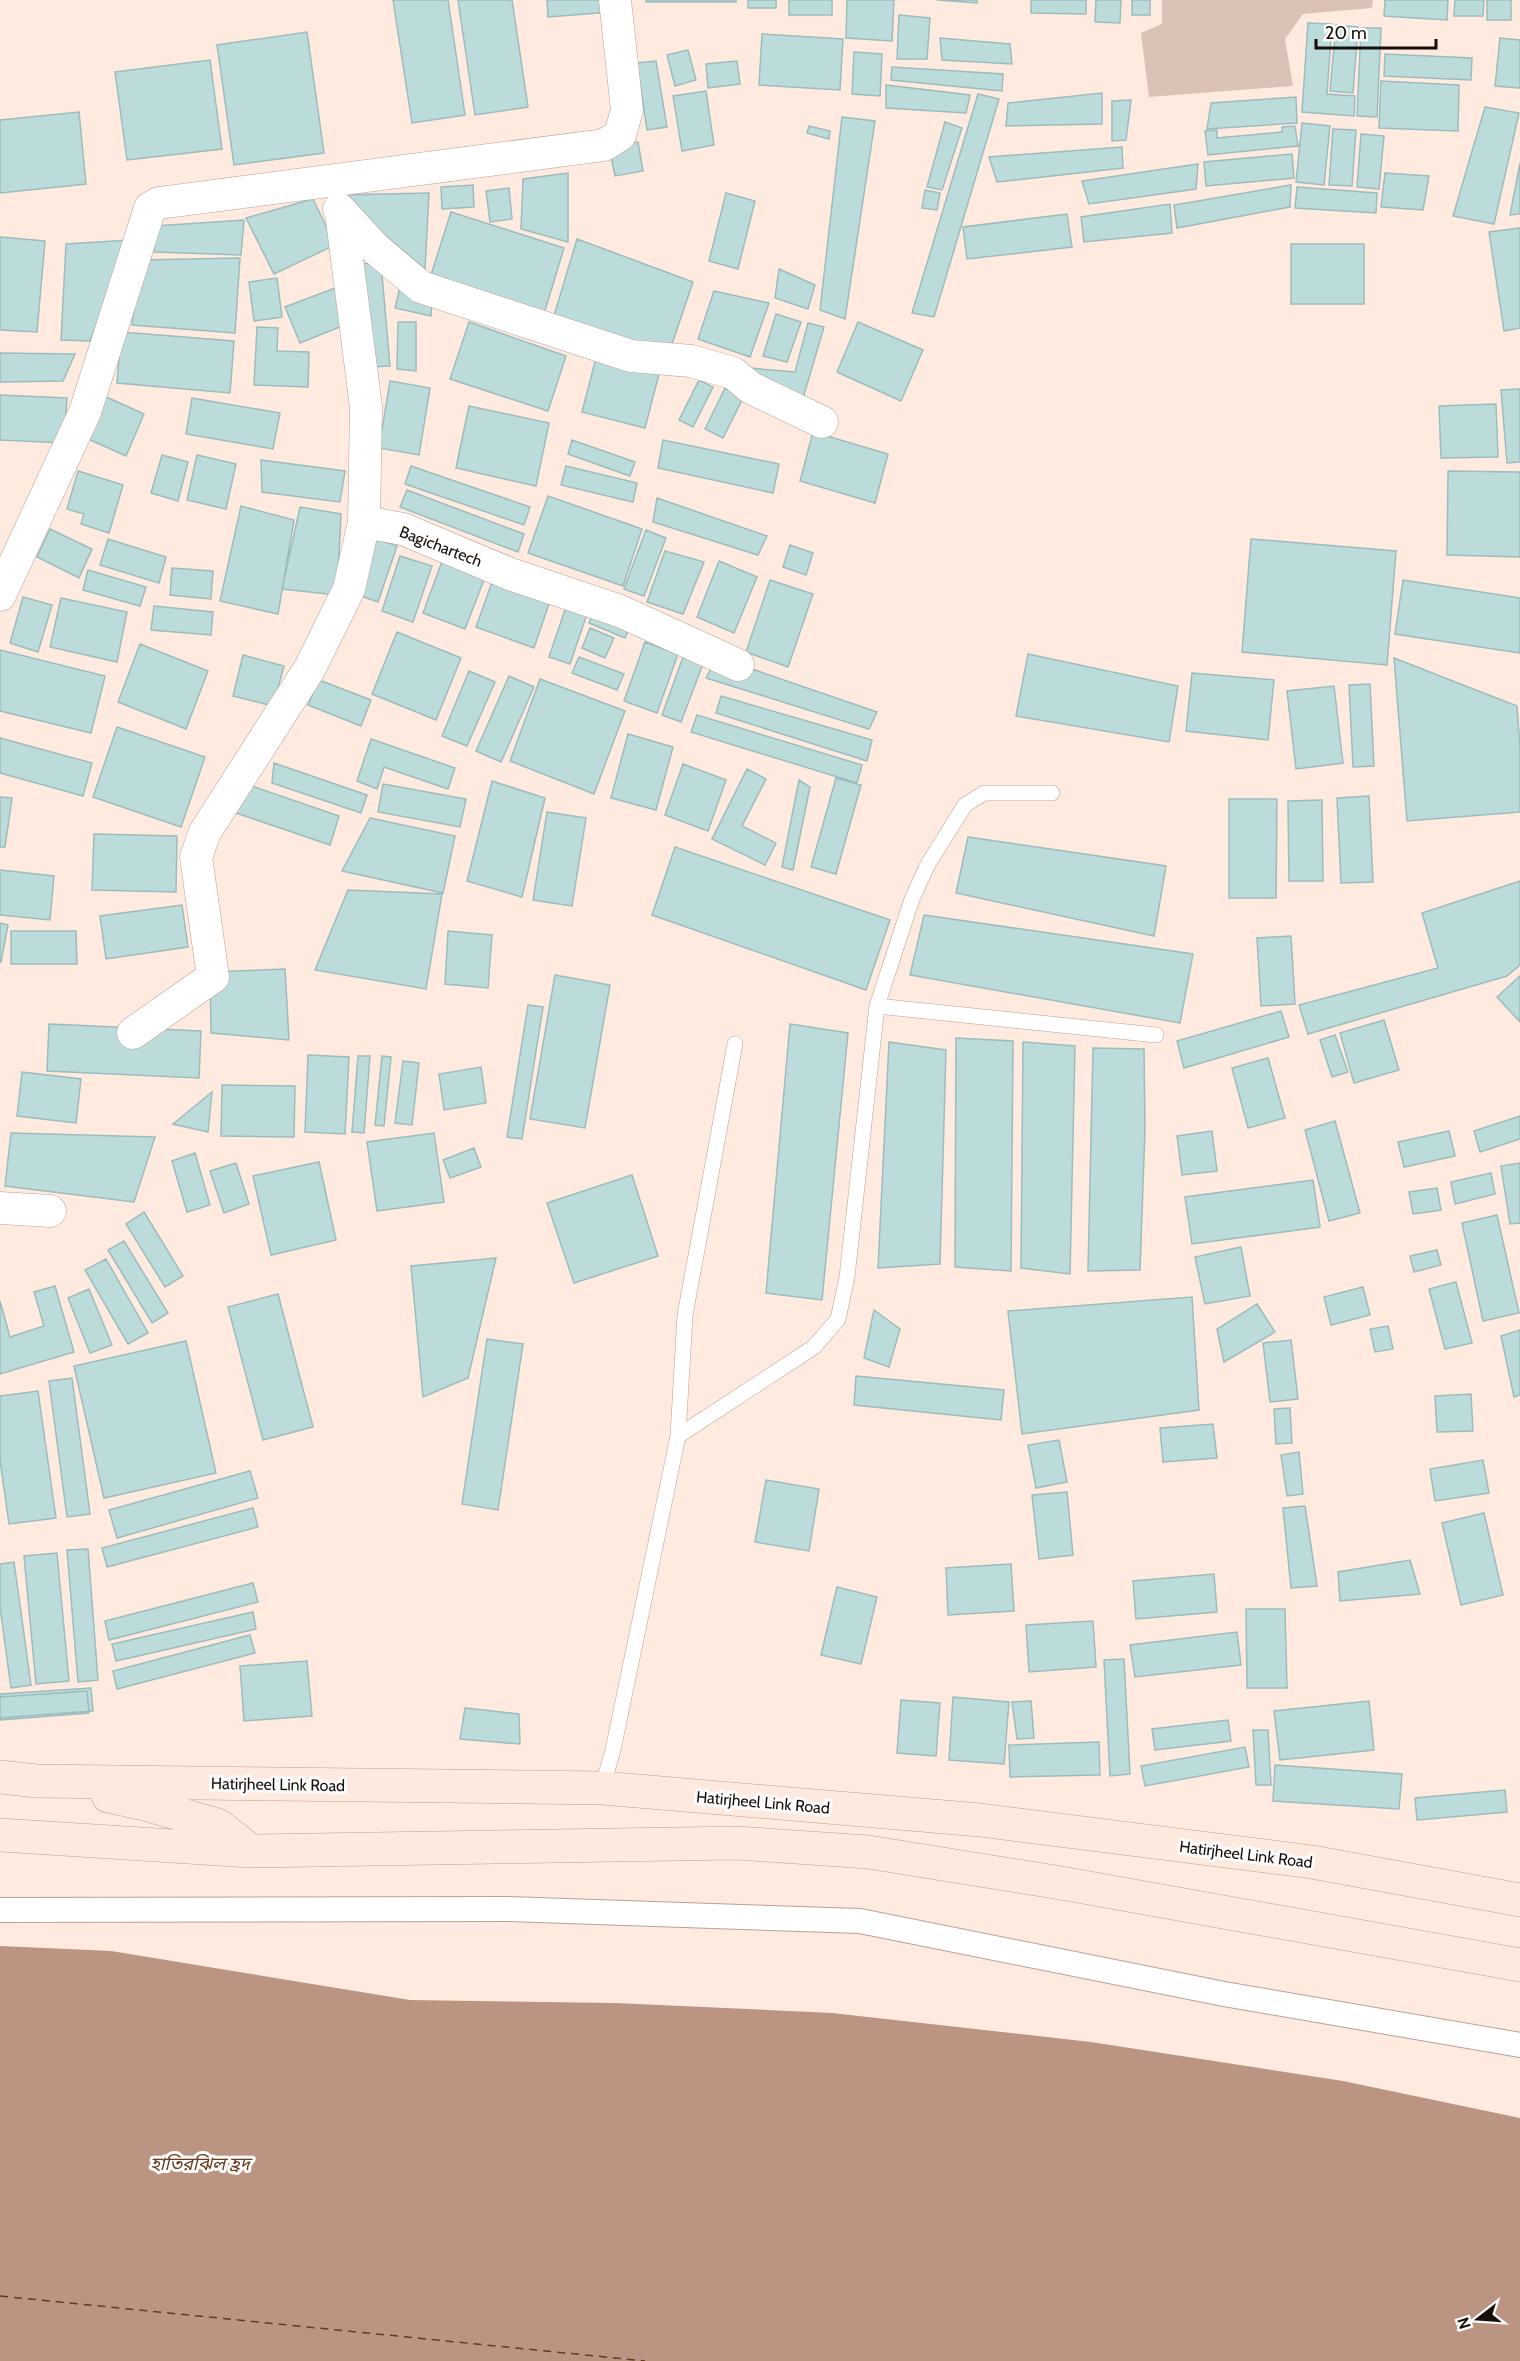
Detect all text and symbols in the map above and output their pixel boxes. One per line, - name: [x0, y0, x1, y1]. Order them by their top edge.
- scale bar: [1316, 12, 1436, 50]
- text: 20 m: [1325, 22, 1367, 44]
- street label: Bagichartech: [397, 522, 485, 571]
- street label: Hatirjheel Link Road: [211, 1774, 345, 1795]
- street label: Hatirjheel Link Road: [695, 1787, 831, 1818]
- street label: Hatirjheel Link Road: [1178, 1837, 1314, 1872]
- water label: হাতিরঝিল হ্রদ: [150, 2153, 253, 2175]
- north arrow: [1448, 2289, 1508, 2349]
- text: N: [1453, 2315, 1475, 2331]

